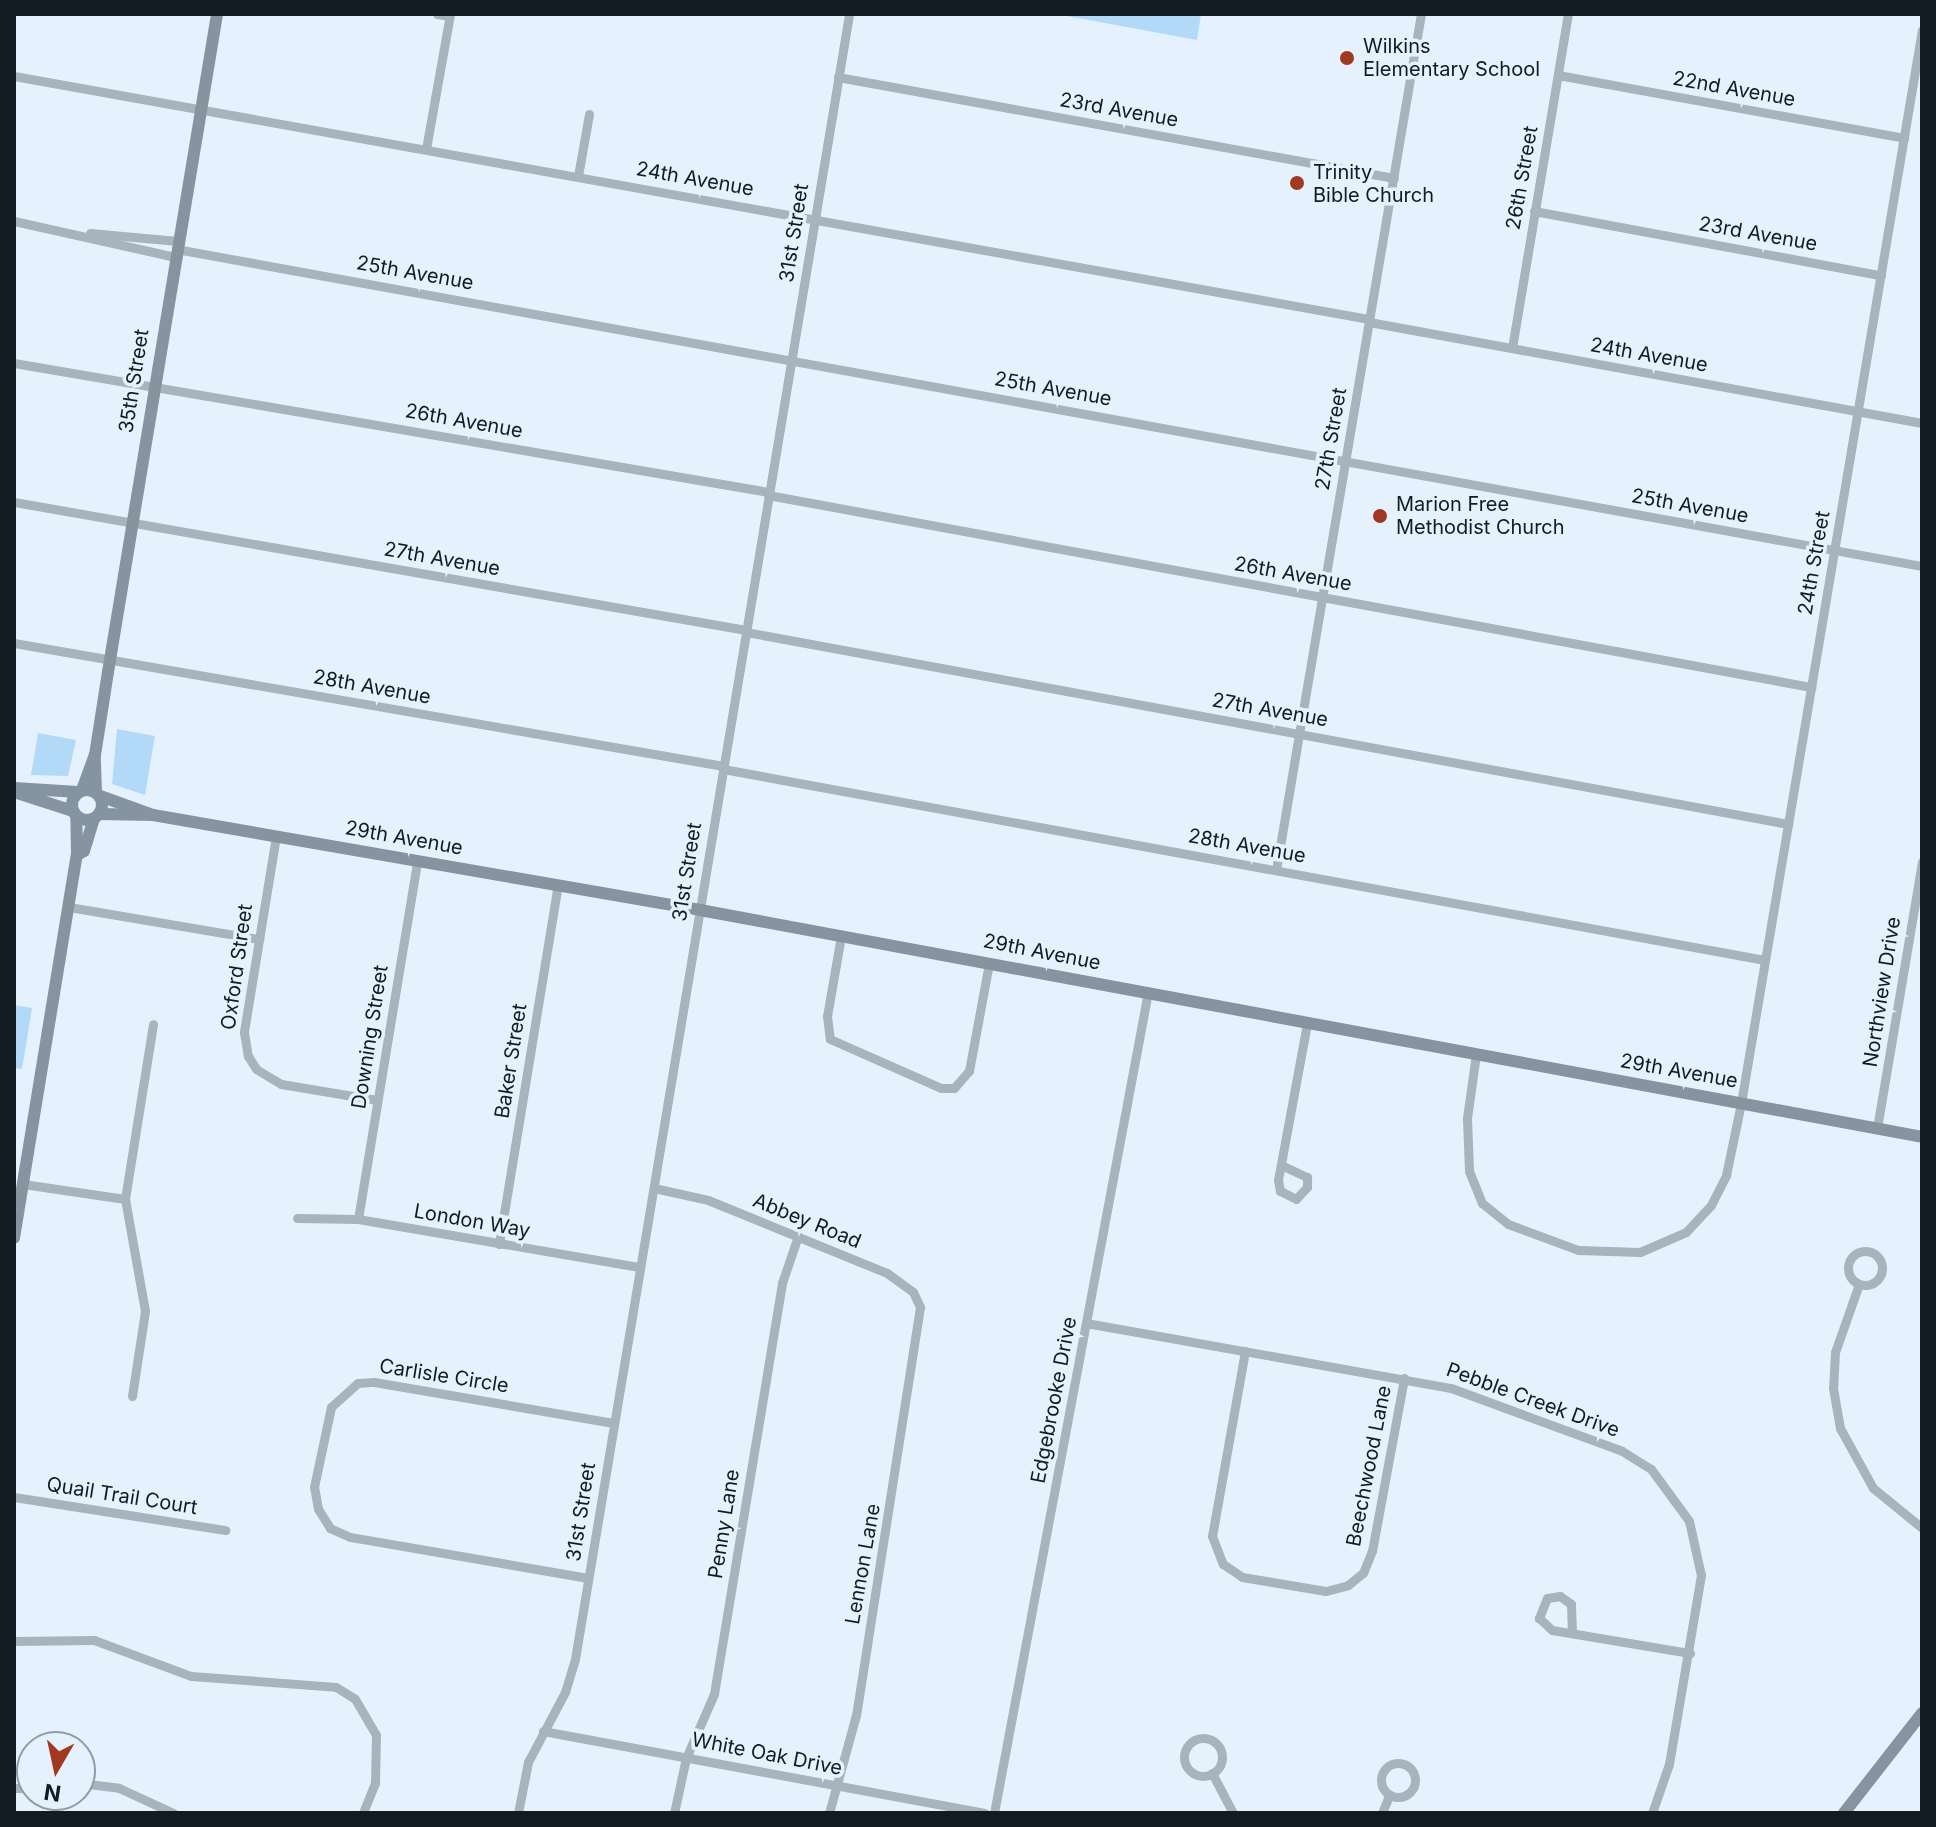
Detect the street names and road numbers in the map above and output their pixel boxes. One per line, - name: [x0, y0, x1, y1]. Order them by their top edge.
- street label: 22nd Avenue: [1671, 66, 1797, 112]
- street label: 23rd Avenue: [1058, 88, 1180, 132]
- street label: 26th Street: [1501, 124, 1543, 232]
- street label: 24th Avenue: [634, 157, 756, 201]
- street label: 31st Street: [774, 182, 814, 284]
- street label: 23rd Avenue: [1697, 212, 1819, 256]
- street label: 25th Avenue: [355, 251, 475, 295]
- street label: 35th Street: [114, 327, 154, 435]
- street label: 24th Avenue: [1588, 333, 1710, 377]
- street label: 25th Avenue: [993, 367, 1113, 411]
- street label: 27th Street: [1310, 386, 1352, 492]
- street label: 26th Avenue: [403, 399, 525, 443]
- street label: 25th Avenue: [1630, 484, 1750, 528]
- street label: 24th Street: [1793, 509, 1835, 617]
- street label: 27th Avenue: [382, 537, 502, 581]
- street label: 26th Avenue: [1232, 552, 1354, 596]
- street label: 28th Avenue: [311, 665, 433, 709]
- street label: 27th Avenue: [1210, 688, 1330, 732]
- street label: 29th Avenue: [343, 816, 465, 860]
- street label: 31st Street: [667, 821, 707, 923]
- street label: 28th Avenue: [1186, 824, 1308, 868]
- street label: Oxford Street: [216, 902, 258, 1032]
- street label: Northview Drive: [1858, 915, 1906, 1069]
- street label: 29th Avenue: [981, 929, 1103, 975]
- street label: Downing Street: [347, 963, 393, 1111]
- street label: Baker Street: [490, 1002, 532, 1120]
- street label: 29th Avenue: [1618, 1049, 1740, 1093]
- street label: Abbey Road: [749, 1188, 865, 1254]
- street label: London Way: [412, 1199, 532, 1243]
- street label: Edgebrooke Drive: [1026, 1315, 1082, 1485]
- street label: Carlisle Circle: [378, 1354, 510, 1398]
- street label: Pebble Creek Drive: [1443, 1358, 1623, 1442]
- street label: Beechwood Lane: [1342, 1383, 1396, 1549]
- street label: 31st Street: [561, 1461, 601, 1563]
- street label: Penny Lane: [704, 1468, 744, 1580]
- street label: Quail Trail Court: [45, 1472, 199, 1520]
- street label: Lennon Lane: [841, 1502, 885, 1626]
- street label: White Oak Drive: [690, 1728, 844, 1780]

